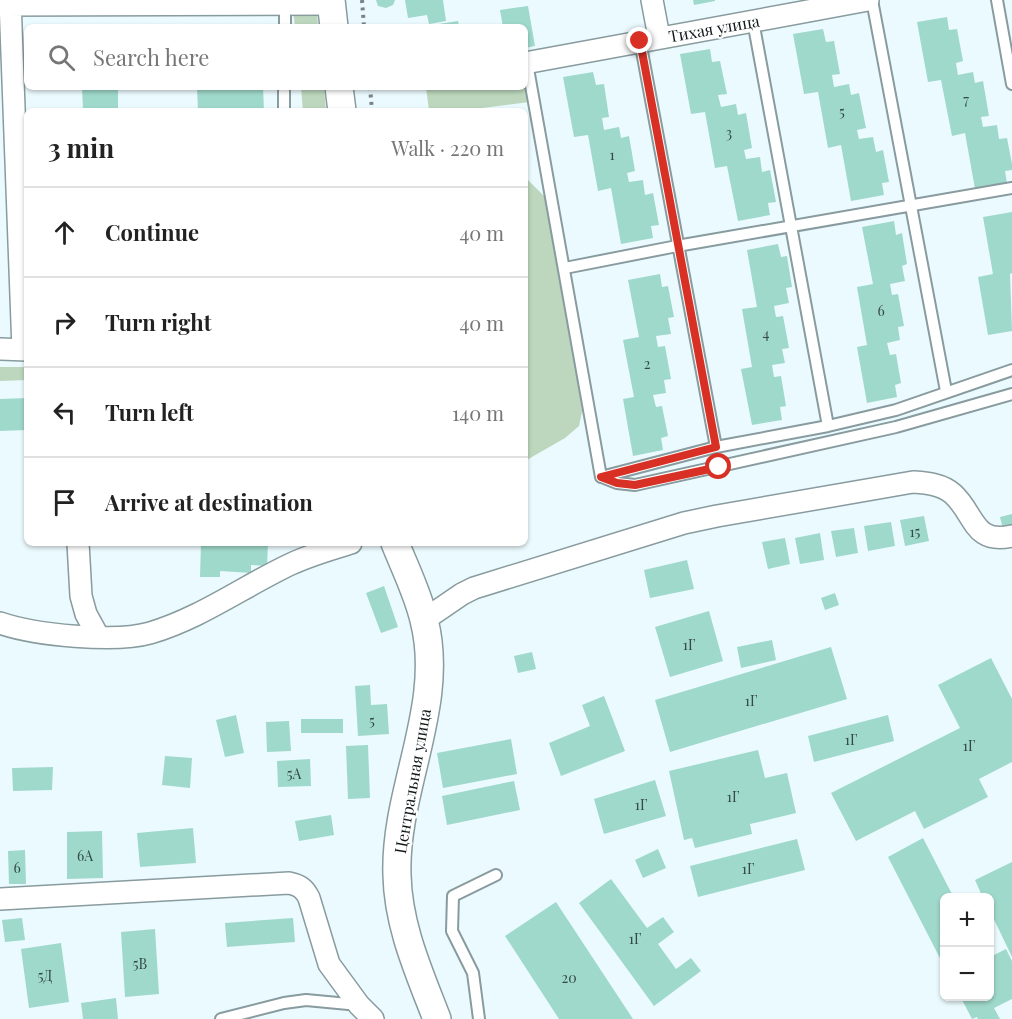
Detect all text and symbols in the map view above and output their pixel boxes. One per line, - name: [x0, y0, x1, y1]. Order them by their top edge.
- street label: Тихая улица: [667, 10, 761, 46]
- search box: [24, 24, 528, 90]
- route end: [626, 27, 652, 53]
- icon: search: [45, 41, 78, 74]
- text: Search here: [93, 42, 209, 72]
- house number: 7: [963, 90, 969, 109]
- house number: 5: [839, 102, 845, 121]
- house number: 3: [726, 123, 732, 142]
- text: 3 min: [48, 130, 114, 165]
- text: Walk · 220 m: [391, 134, 504, 161]
- house number: 1: [609, 145, 615, 164]
- icon: ahead: [48, 216, 81, 249]
- text: Continue: [105, 217, 199, 247]
- text: 40 m: [459, 219, 504, 246]
- house number: 6: [877, 301, 885, 320]
- icon: right: [48, 306, 81, 339]
- text: Turn right: [105, 307, 211, 337]
- text: 40 m: [459, 309, 504, 336]
- house number: 4: [763, 324, 770, 343]
- house number: 2: [644, 354, 651, 373]
- icon: left: [48, 396, 81, 429]
- text: Turn left: [105, 397, 194, 427]
- text: 140 m: [452, 399, 504, 426]
- route start: [705, 453, 731, 479]
- icon: arrive: [48, 486, 81, 519]
- text: Arrive at destination: [105, 487, 313, 517]
- house number: 15: [910, 522, 921, 541]
- house number: 1Г: [683, 635, 696, 654]
- house number: 1Г: [745, 691, 758, 710]
- street label: Центральная улица: [389, 707, 435, 855]
- house number: 5: [369, 711, 375, 730]
- house number: 1Г: [845, 730, 858, 749]
- house number: 1Г: [963, 736, 976, 755]
- house number: 5А: [287, 764, 301, 783]
- house number: 1Г: [727, 787, 740, 806]
- house number: 1Г: [635, 795, 648, 814]
- house number: 6А: [77, 846, 93, 865]
- house number: 6: [13, 858, 21, 877]
- house number: 1Г: [742, 859, 755, 878]
- map controls: [940, 893, 994, 1001]
- button: +: [940, 893, 994, 947]
- house number: 1Г: [629, 929, 642, 948]
- button: −: [940, 947, 994, 1001]
- house number: 5В: [133, 954, 148, 973]
- house number: 5Д: [38, 966, 52, 985]
- house number: 20: [561, 968, 577, 987]

